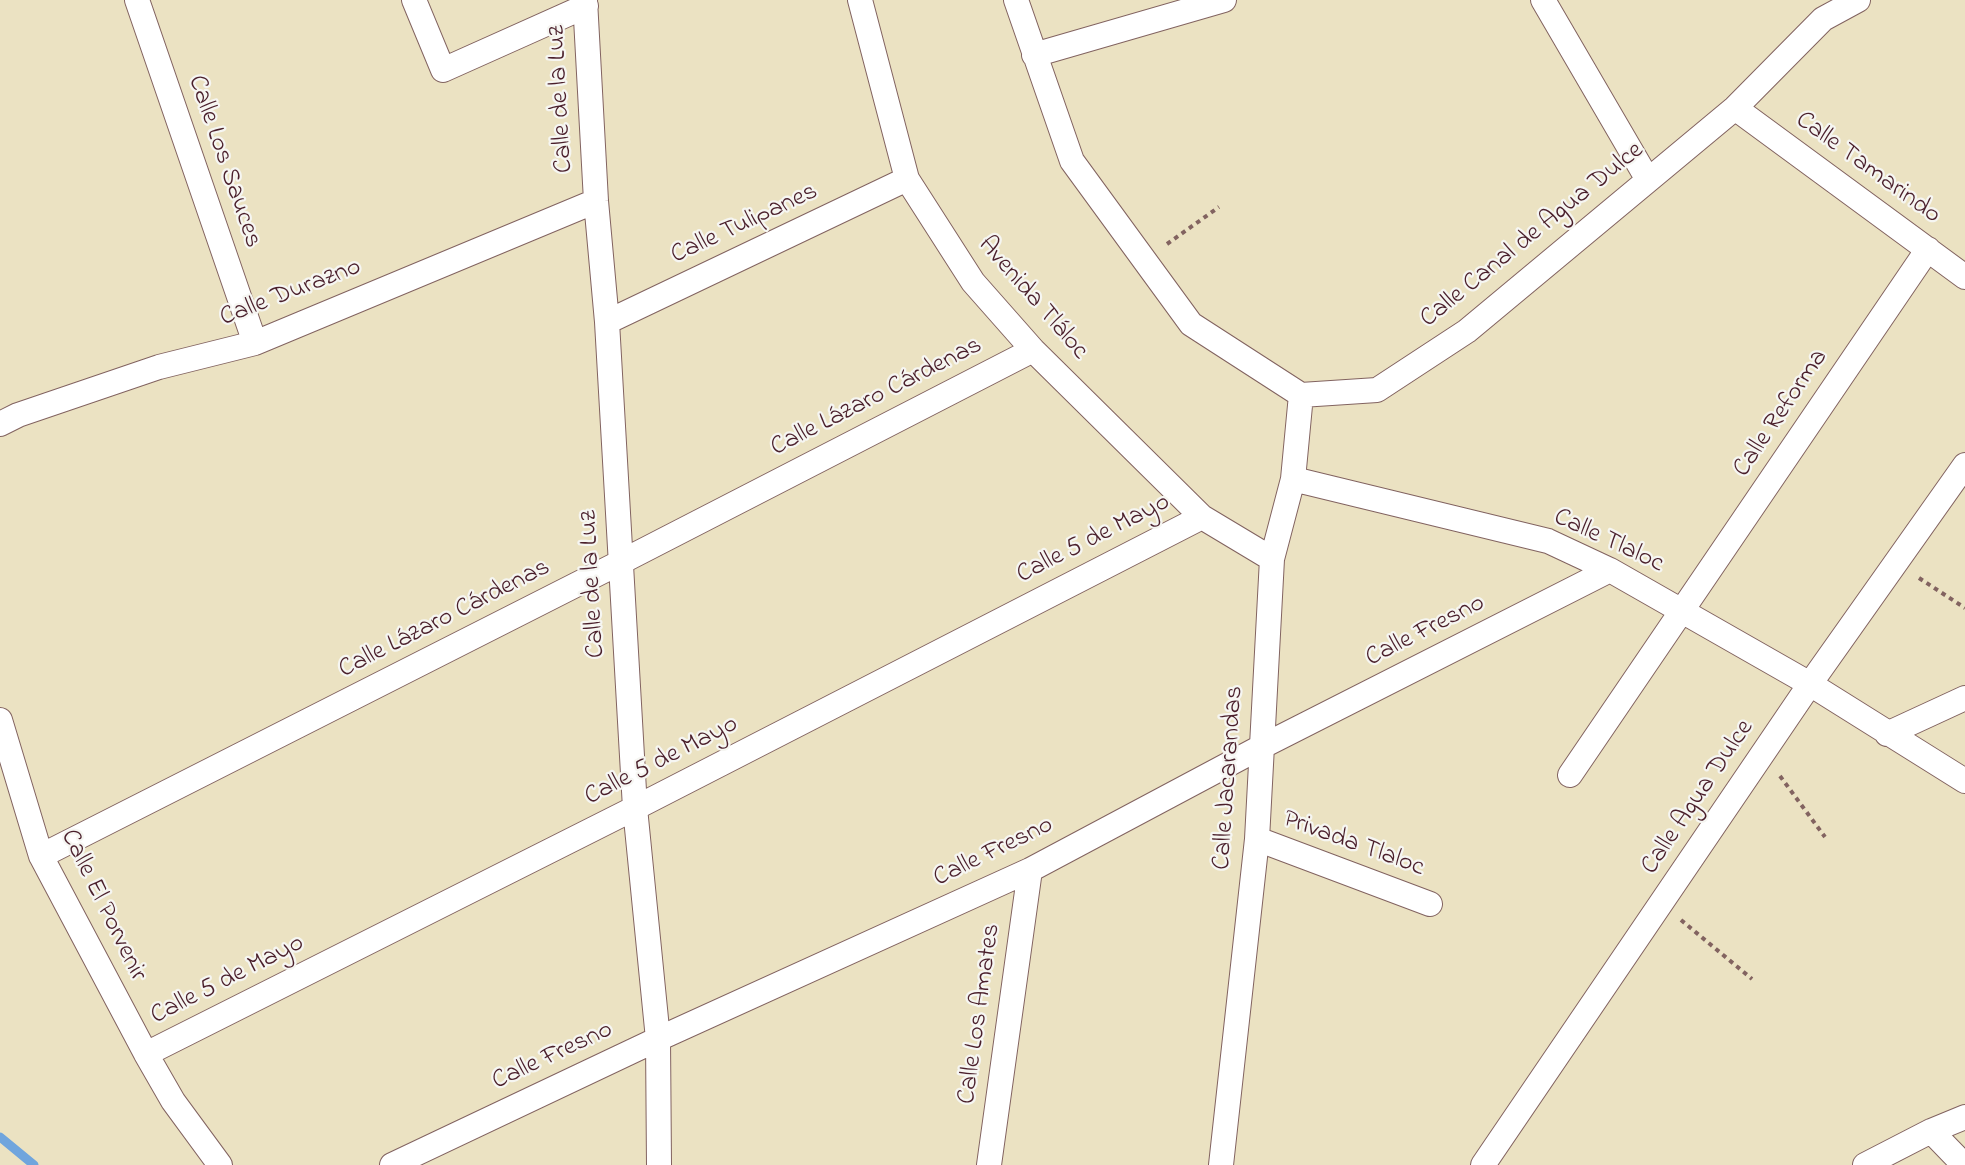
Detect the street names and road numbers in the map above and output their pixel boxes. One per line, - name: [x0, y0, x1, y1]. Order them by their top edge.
- street label: Calle de la Luz: [543, 24, 581, 174]
- street label: Calle Los Sauces: [179, 72, 267, 252]
- street label: Calle Tamarindo: [1788, 106, 1946, 232]
- street label: Calle Canal de Agua Dulce: [1415, 136, 1651, 336]
- street label: Calle Tulipanes: [667, 177, 823, 273]
- street label: Avenida Tláloc: [970, 231, 1094, 367]
- street label: Calle Durazno: [216, 253, 366, 335]
- street label: Calle Lázaro Cárdenas: [766, 331, 988, 465]
- street label: Calle Reforma: [1728, 344, 1836, 484]
- street label: Calle 5 de Mayo: [1012, 488, 1176, 592]
- street label: Calle Tlaloc: [1548, 503, 1668, 581]
- street label: Calle de la Luz: [575, 509, 613, 659]
- street label: Calle Lázaro Cárdenas: [334, 553, 556, 687]
- street label: Calle Fresno: [1361, 589, 1491, 675]
- street label: Calle Jacarandas: [1208, 685, 1252, 871]
- street label: Calle 5 de Mayo: [580, 710, 744, 814]
- street label: Calle Agua Dulce: [1636, 715, 1762, 881]
- street label: Privada Tlaloc: [1278, 805, 1428, 885]
- street label: Calle Fresno: [929, 811, 1059, 895]
- street label: Calle El Porvenir: [52, 825, 152, 987]
- street label: Calle Los Amates: [953, 922, 1009, 1106]
- street label: Calle 5 de Mayo: [146, 929, 310, 1033]
- street label: Calle Fresno: [488, 1016, 618, 1098]

